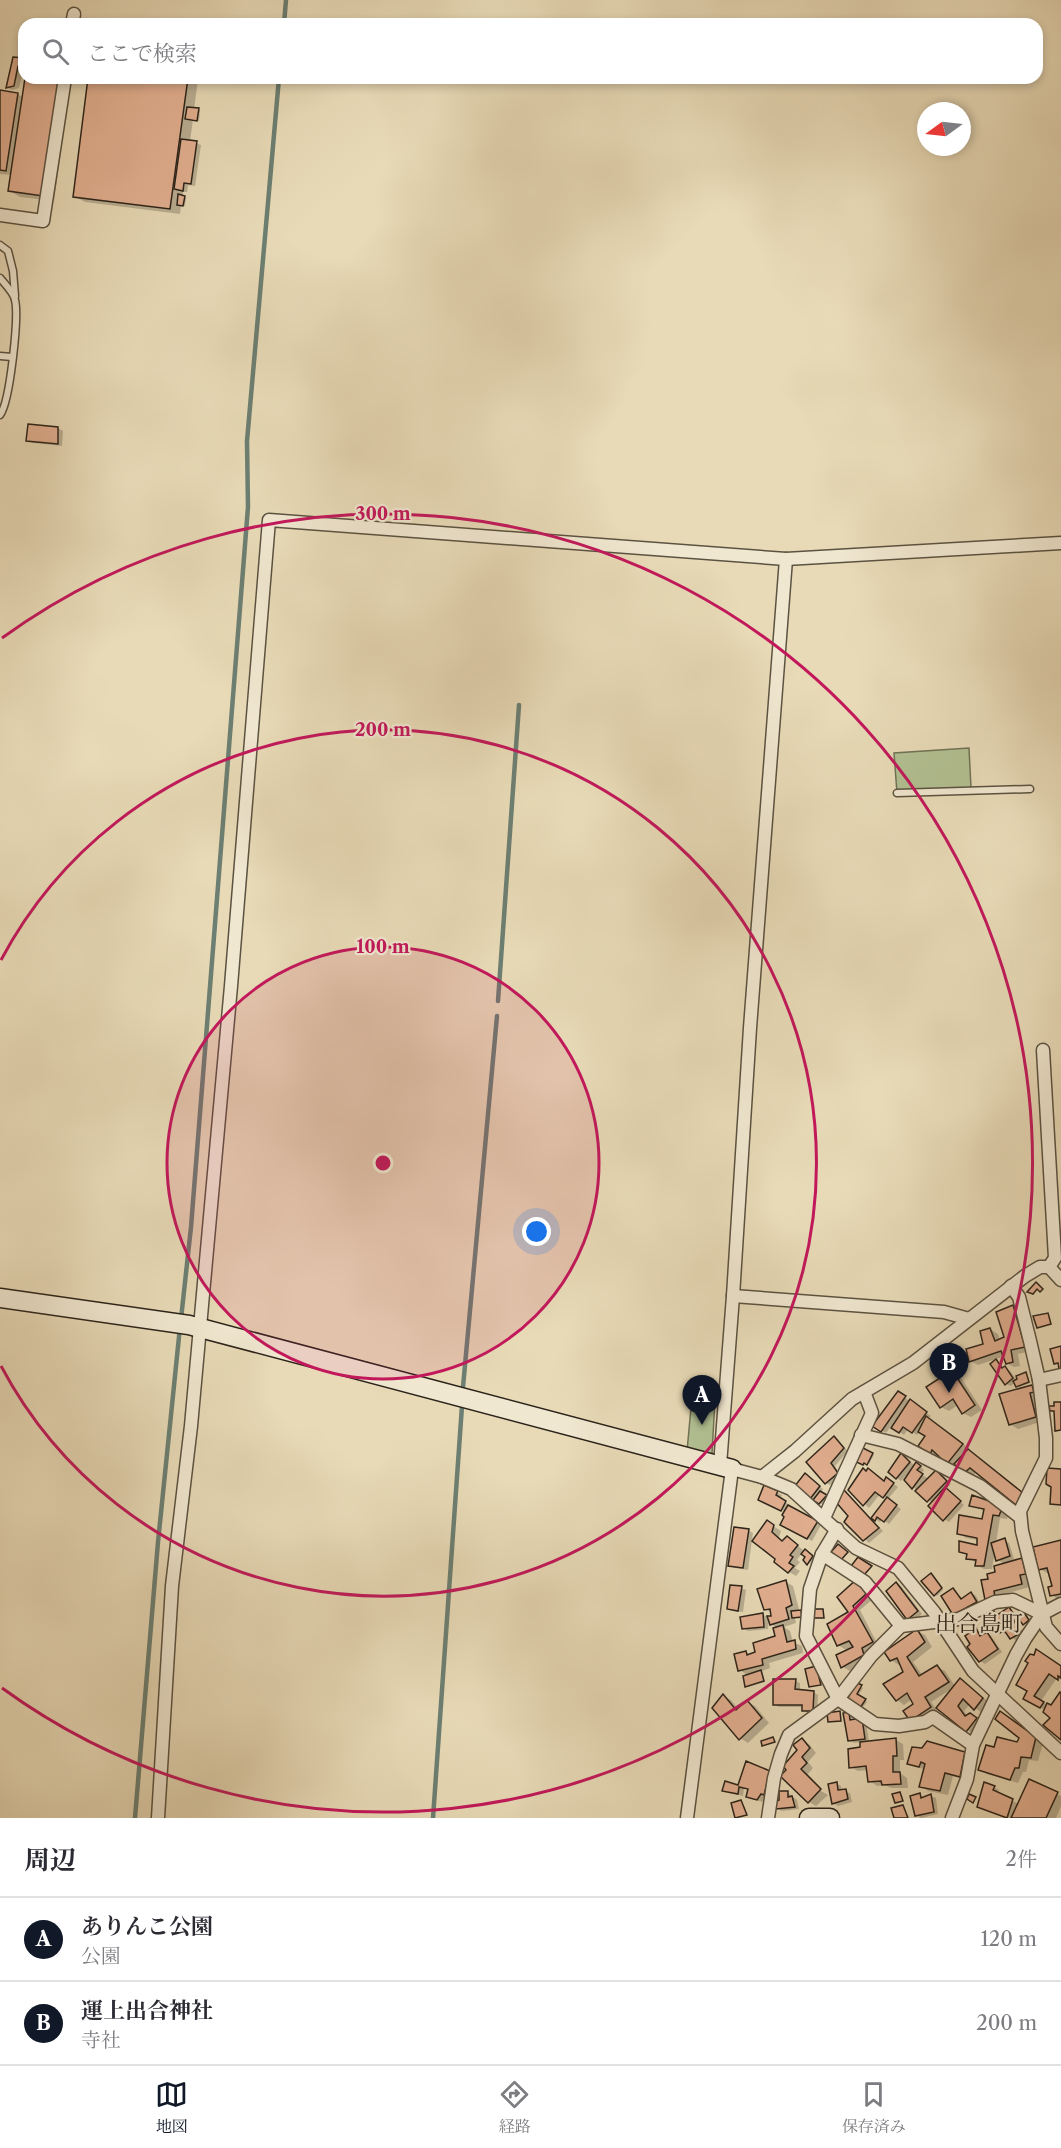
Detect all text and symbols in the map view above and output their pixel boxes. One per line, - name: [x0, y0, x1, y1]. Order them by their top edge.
- search box: [18, 18, 1043, 84]
- icon: search: [39, 35, 72, 68]
- text: ここで検索: [87, 40, 197, 67]
- north arrow: [917, 102, 971, 156]
- text: 300 m: [355, 503, 411, 525]
- text: 200 m: [355, 719, 411, 741]
- text: 100 m: [356, 936, 410, 958]
- centre of rings: [373, 1153, 393, 1173]
- your location: [522, 1217, 551, 1246]
- pin: B: [930, 1344, 968, 1393]
- pin: A: [682, 1376, 722, 1425]
- district label: 出合島町: [935, 1610, 1023, 1637]
- text: 周辺: [24, 1844, 76, 1876]
- text: 2件: [1006, 1847, 1037, 1871]
- text: ありんこ公園: [81, 1913, 213, 1940]
- text: A: [36, 1927, 51, 1951]
- text: 120 m: [980, 1927, 1037, 1951]
- text: 公園: [81, 1944, 121, 1968]
- text: 運上出合神社: [81, 1997, 213, 2024]
- text: B: [36, 2011, 51, 2035]
- text: 200 m: [976, 2011, 1037, 2035]
- text: 寺社: [81, 2028, 121, 2052]
- tab: 地図: [155, 2078, 188, 2137]
- tab: 経路: [498, 2078, 531, 2137]
- tab: 保存済み: [842, 2078, 906, 2137]

